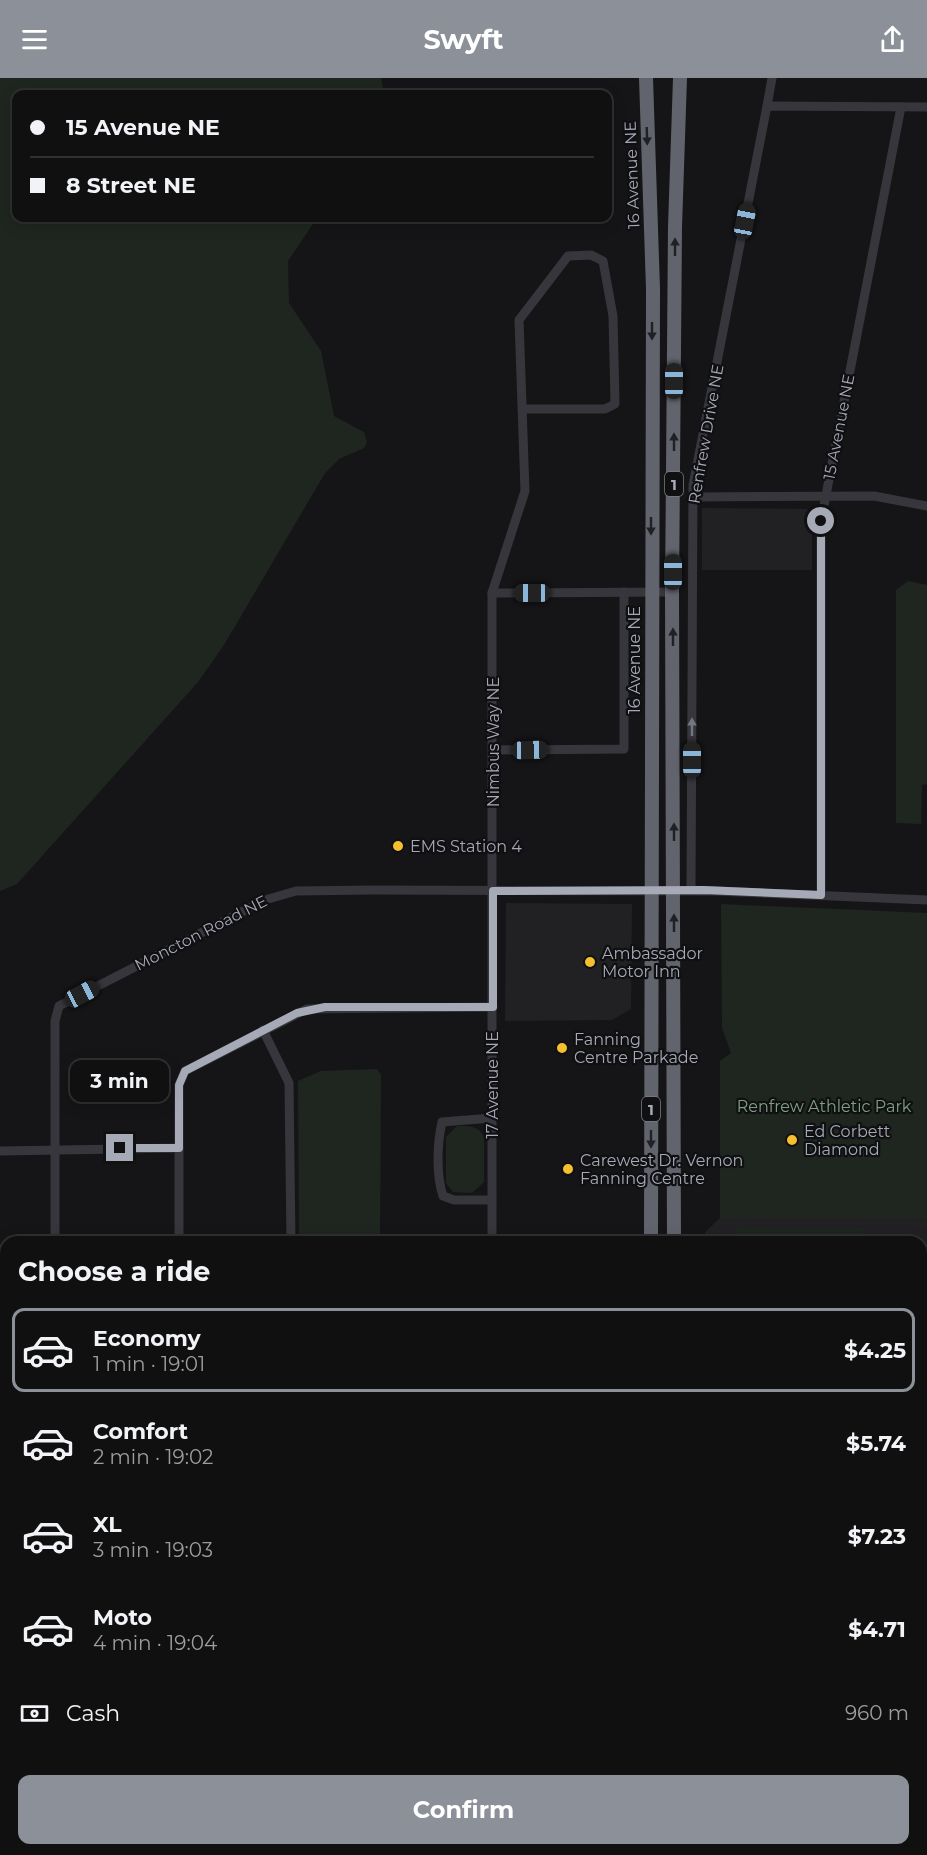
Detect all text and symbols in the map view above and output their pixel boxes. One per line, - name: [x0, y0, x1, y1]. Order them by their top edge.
- icon: menu: [18, 23, 51, 56]
- text: Swyft: [423, 23, 504, 56]
- icon: share: [876, 23, 909, 56]
- text: 15 Avenue NE: [66, 114, 220, 141]
- street label: 16 Avenue NE: [621, 121, 643, 229]
- one-way arrow: [643, 127, 652, 146]
- text: 8 Street NE: [66, 172, 196, 199]
- car: [733, 202, 757, 240]
- one-way arrow: [670, 238, 680, 257]
- one-way arrow: [647, 322, 657, 341]
- car: [665, 363, 683, 399]
- street label: Renfrew Drive NE: [684, 363, 728, 505]
- street label: 15 Avenue NE: [819, 373, 859, 481]
- one-way arrow: [669, 433, 679, 452]
- road number: 1: [665, 472, 683, 496]
- route start: [807, 507, 834, 534]
- one-way arrow: [646, 517, 656, 536]
- car: [664, 554, 682, 590]
- car: [514, 584, 550, 602]
- street label: 16 Avenue NE: [625, 606, 644, 714]
- one-way arrow: [668, 628, 678, 647]
- street label: Nimbus Way NE: [484, 677, 503, 807]
- one-way arrow: [687, 717, 697, 736]
- car: [512, 741, 548, 759]
- car: [683, 742, 701, 778]
- one-way arrow: [669, 823, 679, 842]
- place label: EMS Station 4: [410, 837, 522, 856]
- marker: EMS Station 4: [391, 839, 405, 853]
- street label: Moncton Road NE: [132, 891, 270, 975]
- one-way arrow: [669, 913, 679, 932]
- place label: Ambassador Motor Inn: [602, 944, 703, 981]
- marker: Ambassador Motor Inn: [583, 955, 597, 969]
- car: [62, 978, 102, 1010]
- place label: Fanning Centre Parkade: [574, 1030, 698, 1067]
- street label: 17 Avenue NE: [483, 1031, 502, 1139]
- marker: Fanning Centre Parkade: [555, 1041, 569, 1055]
- callout: 3 min: [70, 1061, 170, 1103]
- text: 3 min: [90, 1069, 149, 1093]
- road number: 1: [642, 1097, 660, 1121]
- park label: Renfrew Athletic Park: [737, 1097, 912, 1116]
- place label: Ed Corbett Diamond: [804, 1122, 891, 1159]
- one-way arrow: [646, 1130, 656, 1149]
- marker: Ed Corbett Diamond: [785, 1133, 799, 1147]
- route end: [106, 1134, 133, 1161]
- place label: Carewest Dr. Vernon Fanning Centre: [580, 1151, 743, 1188]
- marker: Carewest Dr. Vernon Fanning Centre: [561, 1162, 575, 1176]
- text: Choose a ride: [18, 1255, 210, 1288]
- icon: car: [21, 1323, 75, 1377]
- text: Economy: [93, 1325, 201, 1352]
- text: $4.25: [844, 1337, 906, 1364]
- text: 1 min · 19:01: [93, 1352, 205, 1376]
- icon: car: [21, 1416, 75, 1470]
- text: Comfort: [93, 1418, 188, 1445]
- text: $5.74: [846, 1430, 906, 1457]
- text: 2 min · 19:02: [93, 1445, 213, 1469]
- icon: car: [21, 1509, 75, 1563]
- text: XL: [93, 1511, 122, 1538]
- text: $7.23: [848, 1523, 906, 1550]
- text: 3 min · 19:03: [93, 1538, 213, 1562]
- icon: car: [21, 1602, 75, 1656]
- text: Moto: [93, 1604, 152, 1631]
- text: $4.71: [848, 1616, 906, 1643]
- text: 4 min · 19:04: [93, 1631, 217, 1655]
- icon: cash: [18, 1697, 51, 1730]
- text: Cash: [66, 1700, 120, 1727]
- text: 960 m: [845, 1701, 909, 1725]
- button: Confirm: [18, 1775, 909, 1844]

